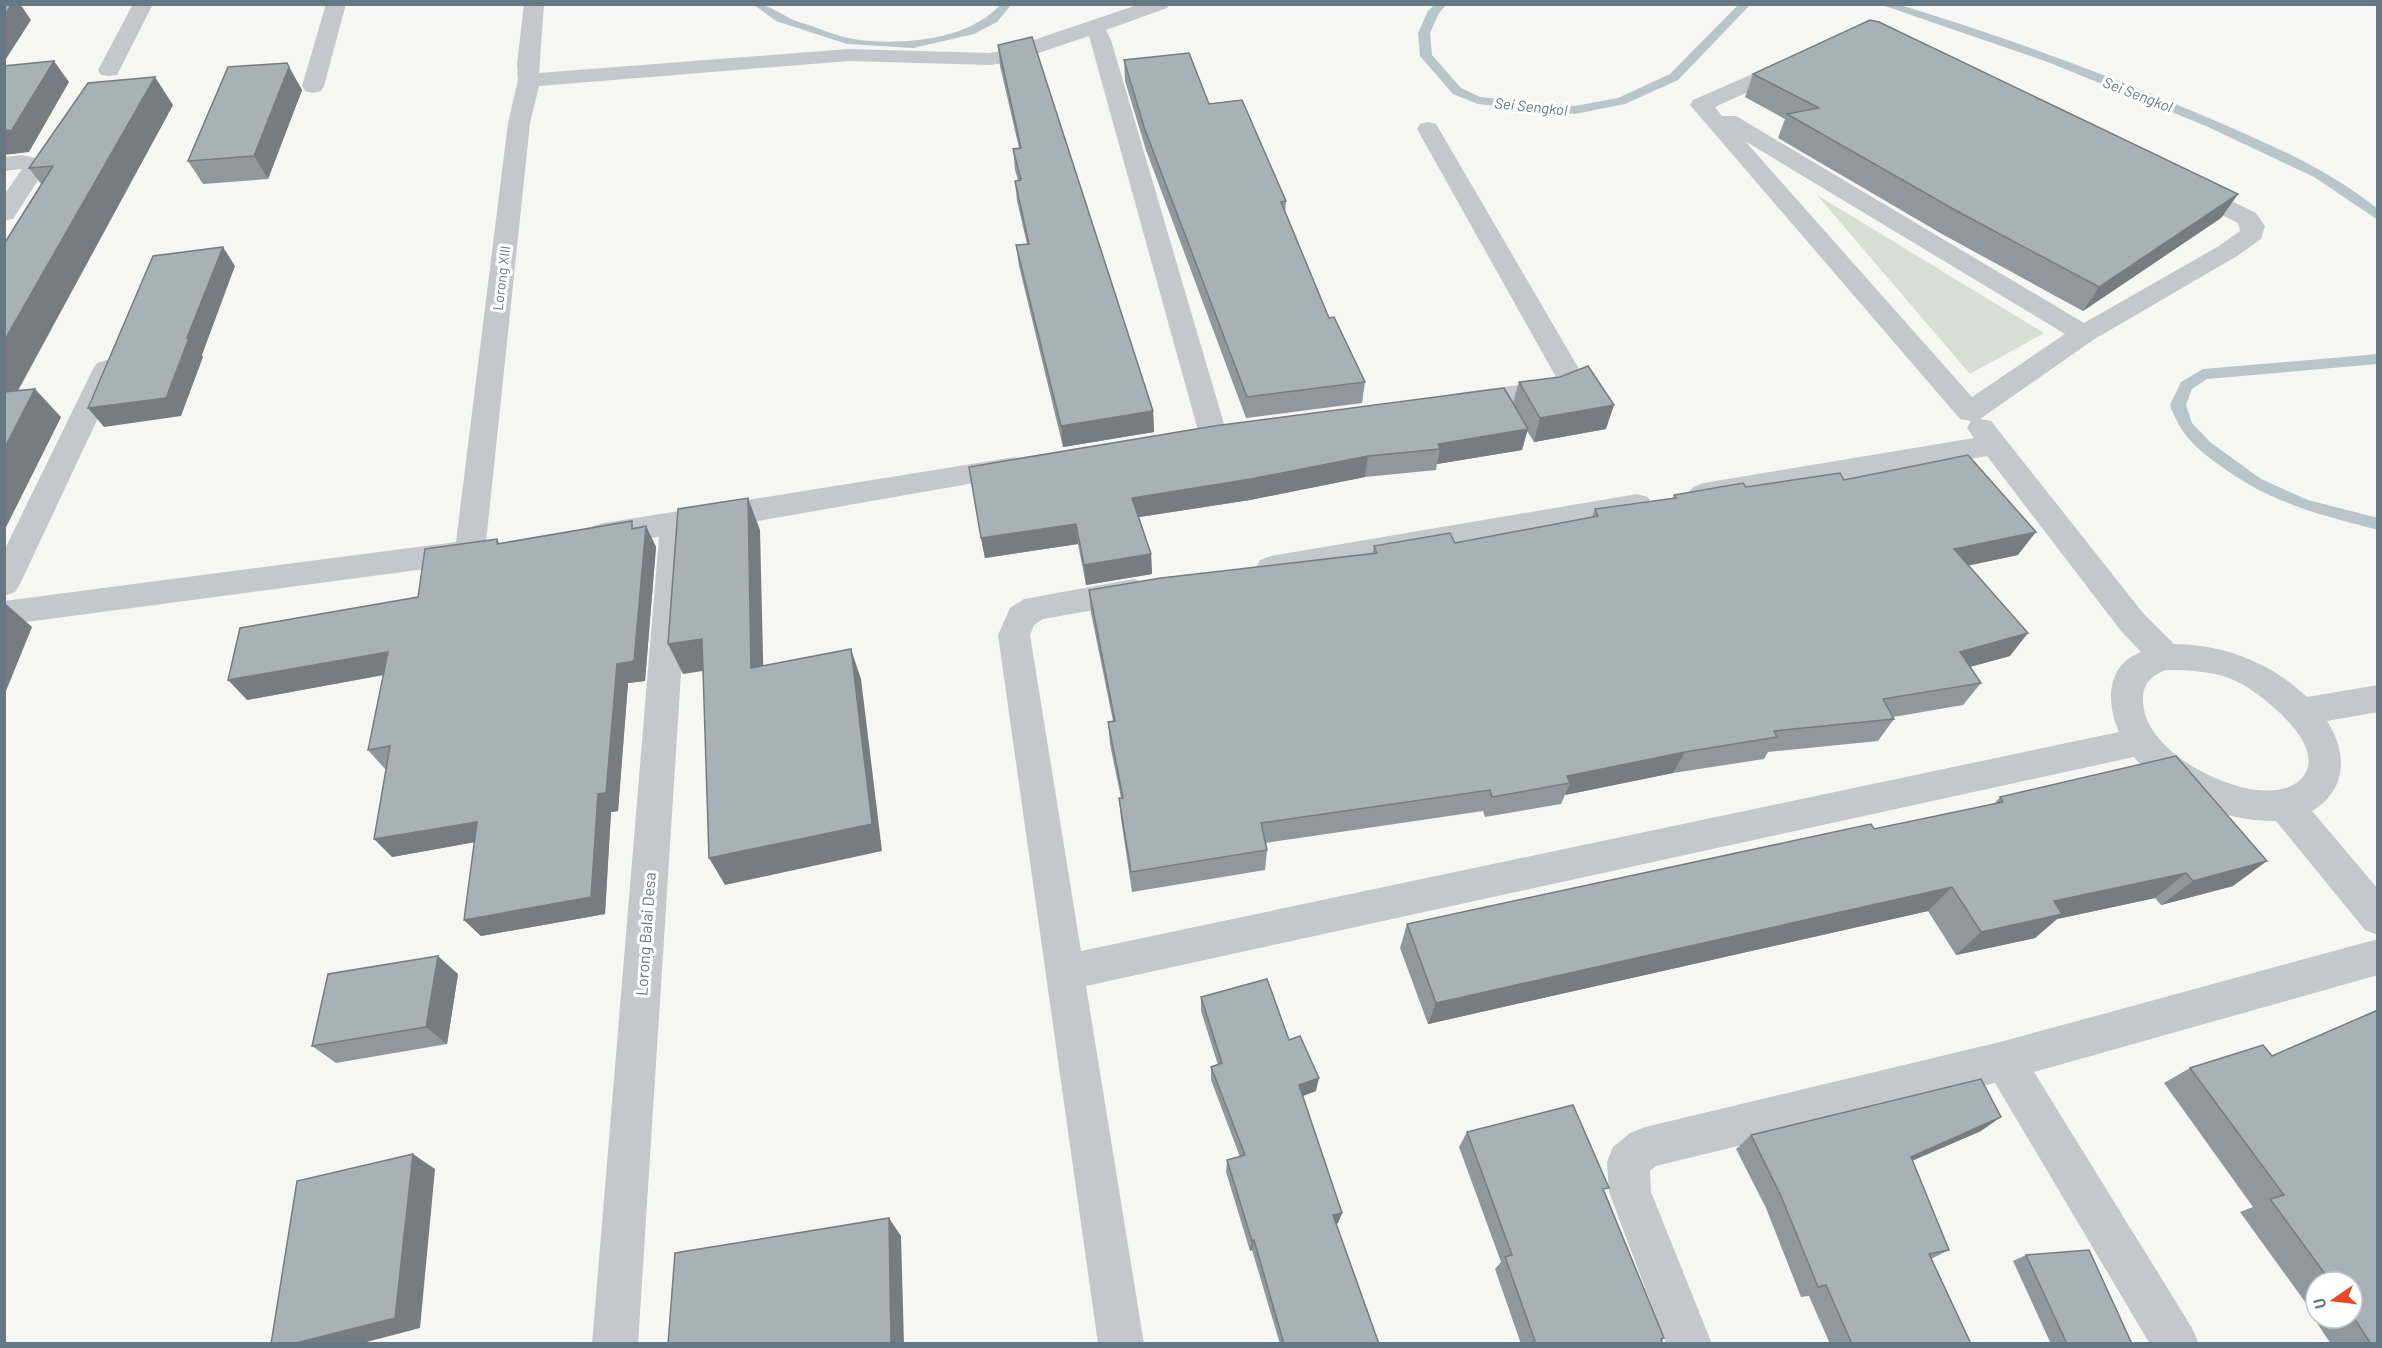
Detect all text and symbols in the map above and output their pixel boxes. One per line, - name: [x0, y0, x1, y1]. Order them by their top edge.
- water label: Sei Sengkol: [2101, 73, 2176, 116]
- water label: Sei Sengkol: [1494, 93, 1569, 119]
- street label: Lorong XIII: [489, 245, 513, 311]
- street label: Lorong Balai Desa: [631, 871, 659, 997]
- north arrow: [2304, 1270, 2364, 1330]
- text: U: [2309, 1297, 2329, 1311]

